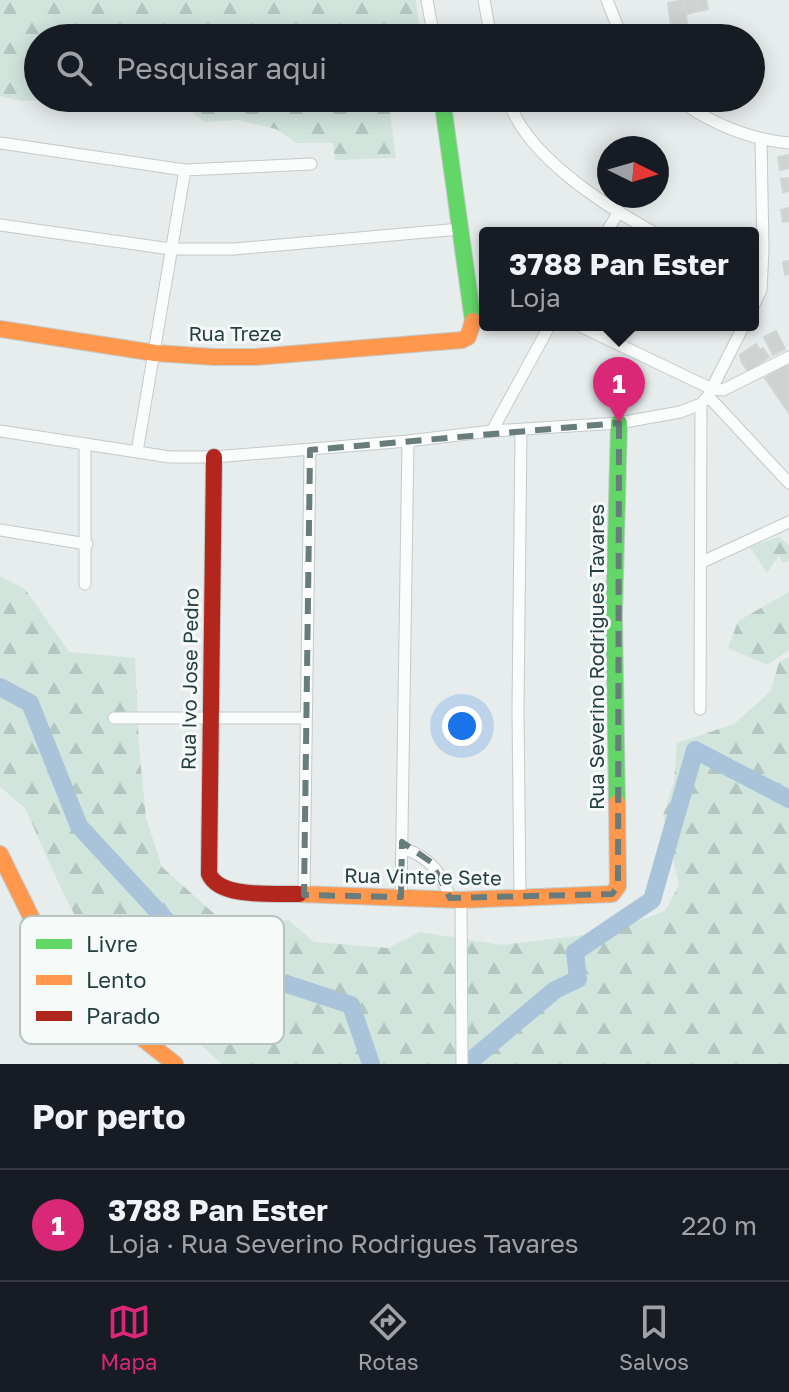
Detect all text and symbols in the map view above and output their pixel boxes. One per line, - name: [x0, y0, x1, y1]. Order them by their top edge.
- search box: [24, 24, 765, 112]
- icon: search: [52, 46, 96, 90]
- text: Pesquisar aqui: [116, 50, 327, 86]
- north arrow: [597, 136, 669, 208]
- popup: [479, 227, 759, 331]
- text: 3788 Pan Ester: [509, 246, 729, 282]
- text: Loja: [509, 282, 561, 313]
- street label: Rua Treze: [188, 321, 282, 345]
- pin: 1: [593, 357, 645, 423]
- street label: Rua Severino Rodrigues Tavares: [584, 504, 608, 810]
- street label: Rua Ivo Jose Pedro: [175, 588, 203, 770]
- your location: [442, 706, 482, 746]
- street label: Rua Vinte e Sete: [344, 863, 502, 889]
- legend: [20, 916, 284, 1044]
- text: Livre: [86, 930, 138, 957]
- text: Lento: [86, 966, 146, 993]
- text: Parado: [86, 1002, 160, 1029]
- text: Por perto: [32, 1096, 186, 1136]
- text: 3788 Pan Ester: [108, 1192, 328, 1228]
- text: 1: [51, 1210, 65, 1241]
- text: 220 m: [681, 1210, 757, 1241]
- text: Loja · Rua Severino Rodrigues Tavares: [108, 1228, 579, 1259]
- tab: Mapa: [100, 1300, 157, 1375]
- tab: Rotas: [358, 1300, 419, 1375]
- tab: Salvos: [619, 1300, 689, 1375]

